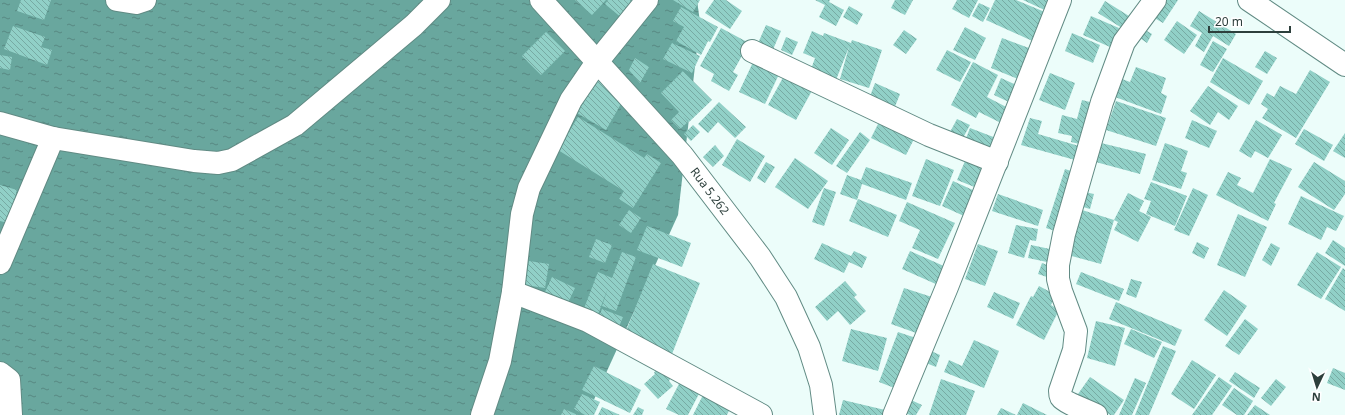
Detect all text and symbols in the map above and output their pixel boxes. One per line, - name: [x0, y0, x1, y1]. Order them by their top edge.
- scale bar: [1209, 8, 1290, 34]
- text: 20 m: [1215, 13, 1243, 30]
- street label: Rua 5.262: [687, 164, 734, 218]
- north arrow: [1297, 367, 1337, 407]
- text: N: [1311, 390, 1321, 405]

